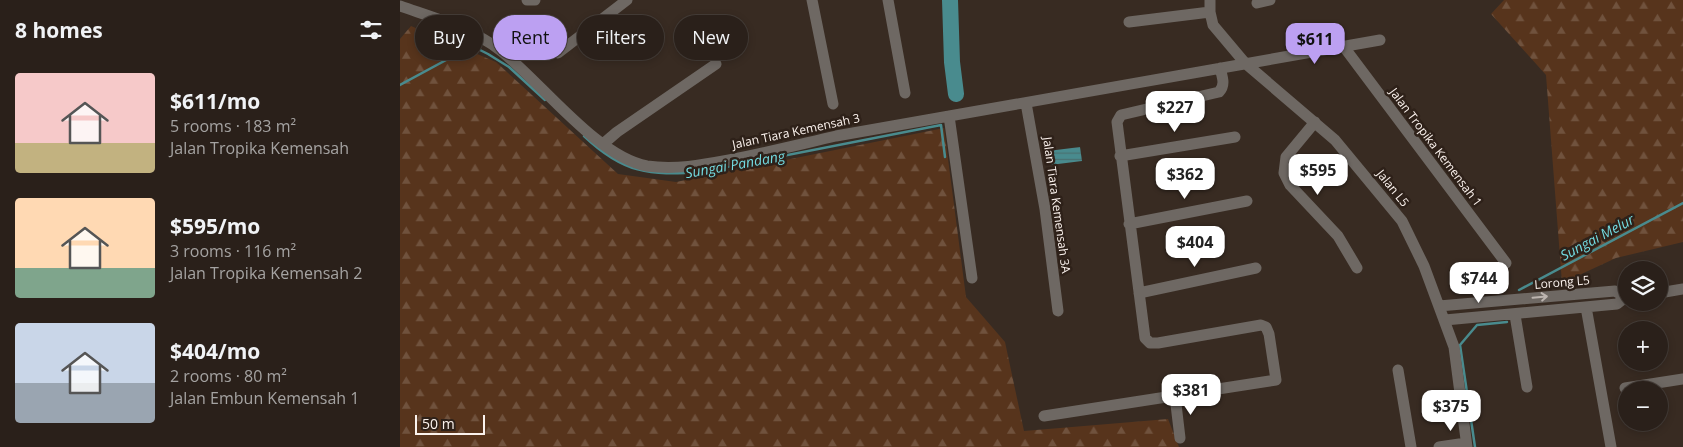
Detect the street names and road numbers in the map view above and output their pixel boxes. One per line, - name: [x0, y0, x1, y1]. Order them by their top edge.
- street label: Jalan Tropika Kemensah 1: [1385, 83, 1486, 210]
- street label: Jalan Tiara Kemensah 3: [730, 109, 862, 153]
- street label: Jalan Tiara Kemensah 3A: [1039, 135, 1075, 275]
- street label: Jalan L5: [1372, 165, 1413, 210]
- street label: Lorong L5: [1533, 271, 1591, 293]

